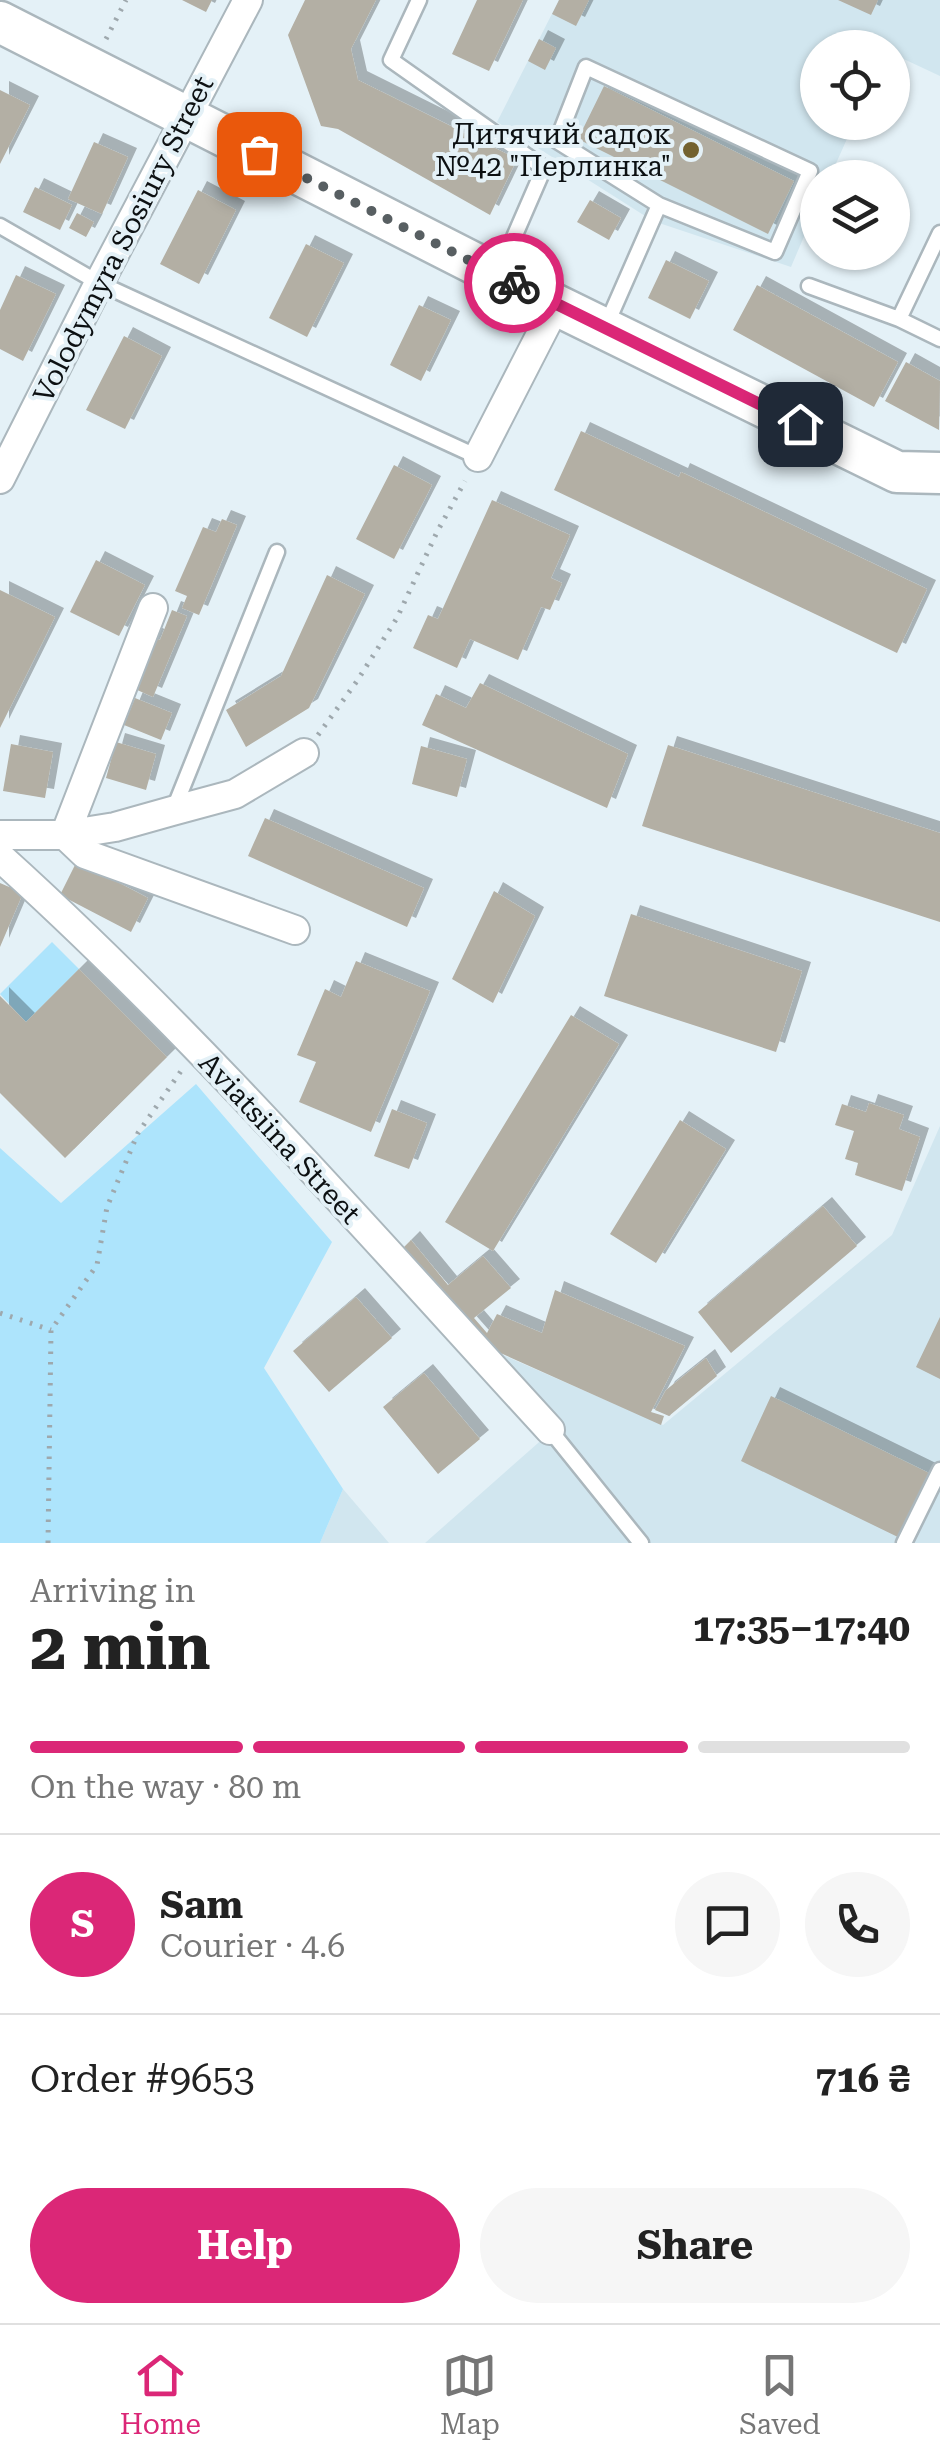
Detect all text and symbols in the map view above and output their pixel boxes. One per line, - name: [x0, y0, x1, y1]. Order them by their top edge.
- map controls: [800, 30, 910, 270]
- button: locate: [800, 30, 910, 140]
- street label: Volodymyra Sosiury Street: [27, 71, 220, 408]
- pin: [217, 112, 302, 197]
- place label: Дитячий садок №42 "Перлинка": [435, 118, 671, 183]
- icon: bag: [232, 127, 287, 182]
- marker: Дитячий садок №42 "Перлинка": [680, 139, 702, 161]
- button: layers: [800, 160, 910, 270]
- courier: [464, 233, 564, 333]
- icon: bike: [487, 256, 542, 311]
- pin: [758, 382, 843, 467]
- icon: home: [773, 397, 828, 452]
- street label: Aviatsiina Street: [192, 1046, 367, 1230]
- text: Arriving in: [30, 1572, 195, 1610]
- text: 17:35–17:40: [693, 1606, 910, 1650]
- text: 2 min: [30, 1609, 211, 1685]
- text: On the way · 80 m: [30, 1768, 301, 1806]
- button: chat: [675, 1872, 780, 1977]
- button: phone: [805, 1872, 910, 1977]
- text: Sam: [160, 1883, 243, 1927]
- text: S: [71, 1902, 94, 1946]
- text: Courier · 4.6: [160, 1927, 345, 1965]
- text: Order #9653: [30, 2057, 255, 2101]
- text: 716 ₴: [815, 2057, 910, 2101]
- button: Help: [30, 2188, 460, 2303]
- button: Share: [480, 2188, 910, 2303]
- tab: Home: [120, 2348, 201, 2441]
- tab: Map: [440, 2348, 500, 2441]
- tab: Saved: [739, 2348, 820, 2441]

